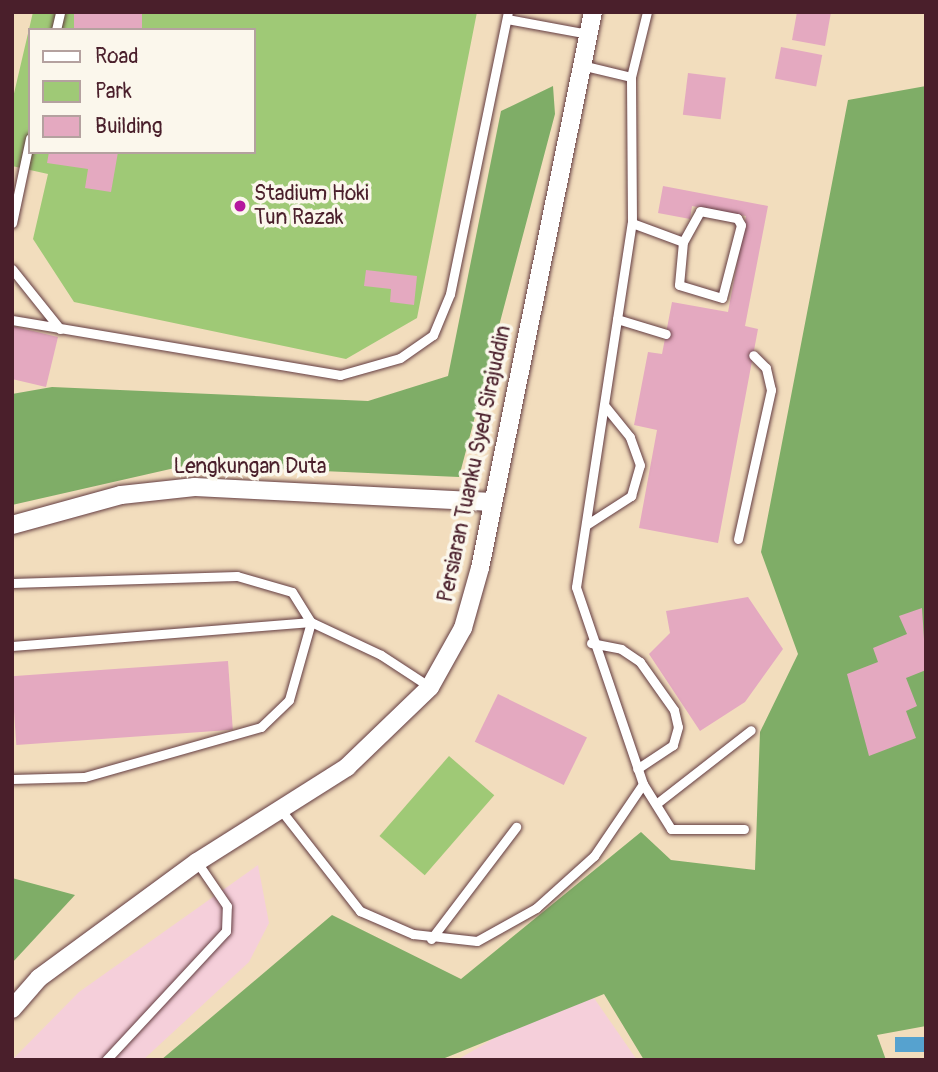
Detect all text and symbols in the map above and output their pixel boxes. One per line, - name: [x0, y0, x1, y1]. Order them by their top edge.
- legend: [28, 28, 256, 154]
- text: Road: [95, 43, 139, 70]
- text: Park: [95, 78, 132, 105]
- text: Building: [95, 113, 162, 140]
- place label: Stadium Hoki Tun Razak: [254, 181, 369, 231]
- marker: Stadium Hoki Tun Razak: [232, 198, 248, 214]
- street label: Persiaran Tuanku Syed Sirajuddin: [433, 323, 517, 605]
- street label: Lengkungan Duta: [173, 454, 327, 480]

